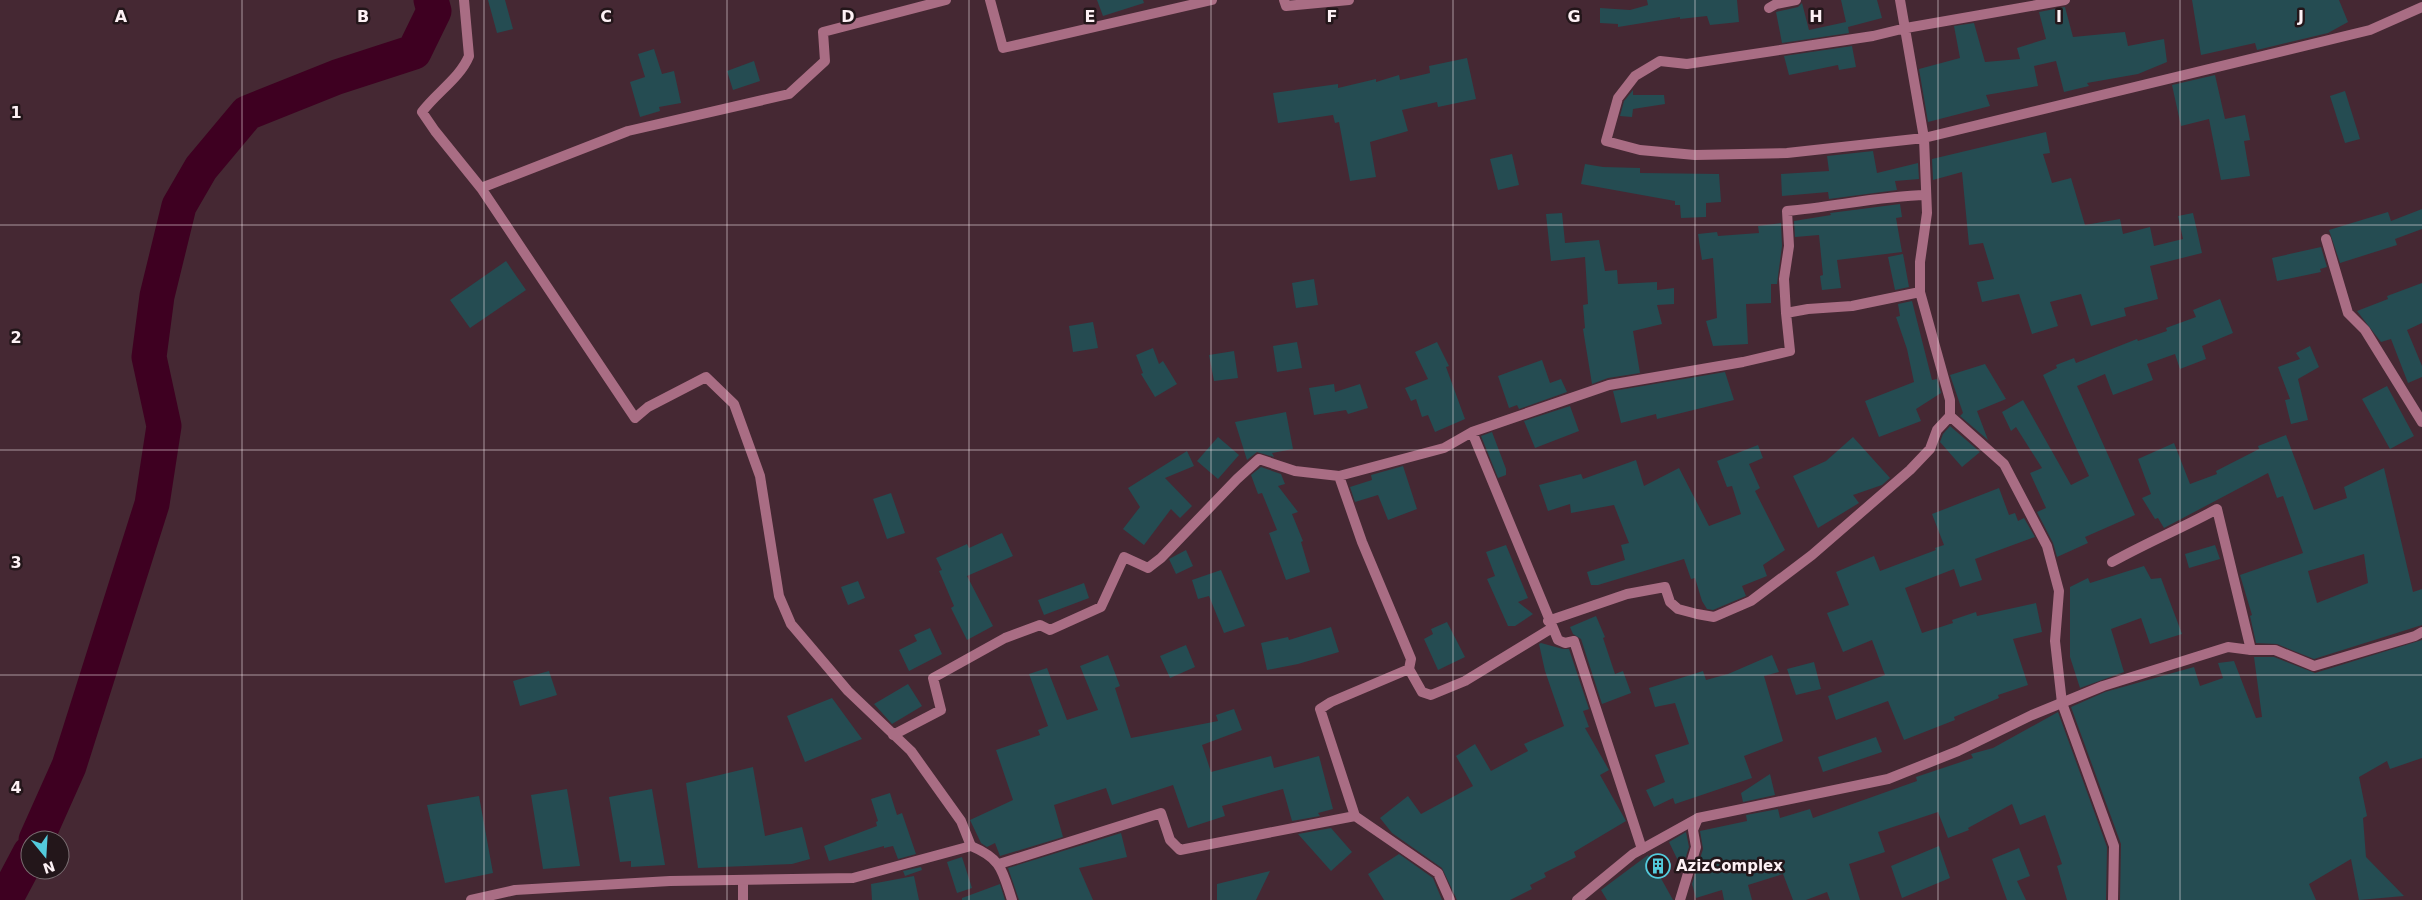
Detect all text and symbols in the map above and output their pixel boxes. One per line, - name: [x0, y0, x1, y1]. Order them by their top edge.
- text: A: [115, 7, 128, 26]
- text: B: [357, 7, 369, 26]
- text: C: [600, 7, 612, 26]
- text: D: [841, 7, 855, 26]
- text: E: [1085, 7, 1095, 26]
- text: F: [1327, 7, 1337, 26]
- text: G: [1567, 7, 1581, 26]
- text: H: [1809, 7, 1823, 26]
- text: I: [2056, 7, 2062, 26]
- text: J: [2297, 7, 2304, 26]
- text: 1: [10, 103, 22, 122]
- text: 2: [10, 328, 22, 347]
- text: 3: [10, 553, 22, 572]
- text: 4: [10, 778, 22, 797]
- north arrow: [20, 830, 70, 880]
- building icon: AzizComplex: [1645, 853, 1671, 879]
- place label: AzizComplex: [1676, 857, 1783, 875]
- text: N: [41, 858, 57, 877]

